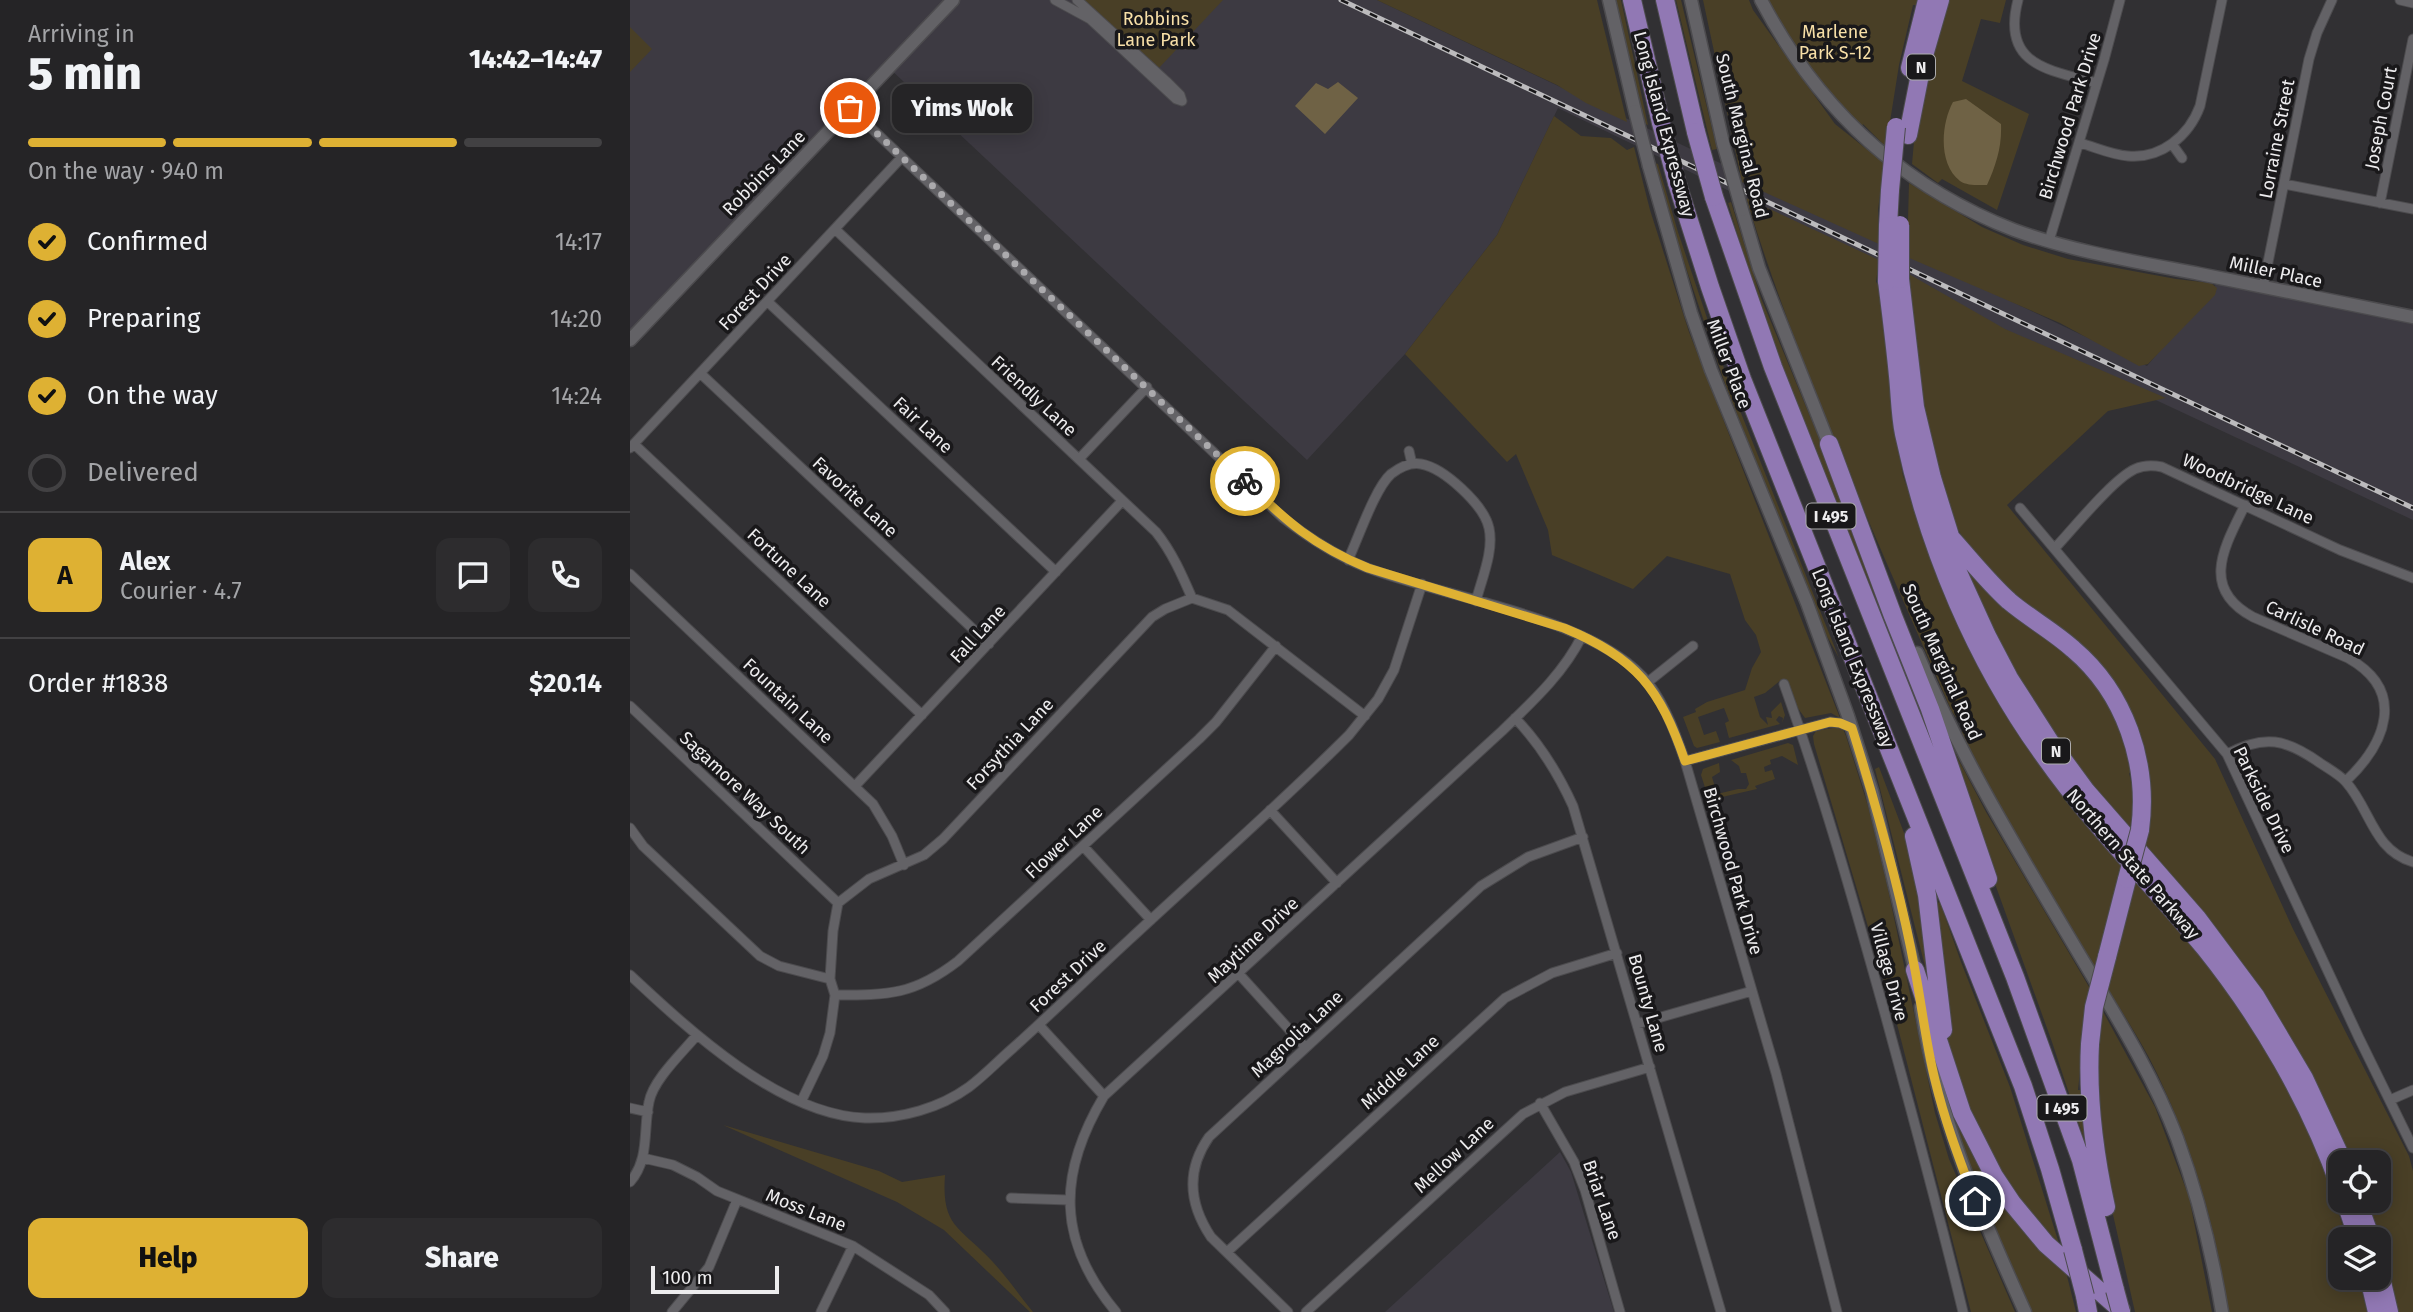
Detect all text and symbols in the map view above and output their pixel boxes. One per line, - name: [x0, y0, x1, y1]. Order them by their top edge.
- park label: Robbins Lane Park: [1116, 8, 1196, 51]
- text: Arriving in: [28, 20, 135, 48]
- park label: Marlene Park S-12: [1799, 21, 1871, 64]
- street label: Long Island Expressway: [1629, 29, 1699, 219]
- street label: Birchwood Park Drive: [2034, 30, 2106, 202]
- text: 14:42–14:47: [469, 44, 602, 75]
- text: 5 min: [28, 46, 142, 101]
- street label: South Marginal Road: [1711, 51, 1773, 221]
- road number: N: [1907, 54, 1935, 80]
- street label: Joseph Court: [2360, 64, 2402, 171]
- street label: Lorraine Street: [2255, 77, 2299, 201]
- pin: [820, 78, 880, 138]
- callout: Yims Wok: [892, 84, 1032, 132]
- icon: bag: [831, 89, 869, 127]
- text: Yims Wok: [911, 94, 1013, 122]
- street label: Robbins Lane: [718, 126, 810, 220]
- text: On the way · 940 m: [28, 157, 224, 185]
- icon: check: [28, 223, 66, 261]
- text: Confirmed: [87, 226, 208, 257]
- text: 14:17: [555, 228, 602, 256]
- street label: Forest Drive: [714, 249, 796, 335]
- street label: Miller Place: [2228, 251, 2324, 293]
- icon: check: [28, 300, 66, 338]
- text: Preparing: [87, 303, 200, 334]
- text: 14:20: [550, 305, 602, 333]
- street label: Miller Place: [1702, 316, 1756, 412]
- street label: Friendly Lane: [987, 351, 1081, 441]
- icon: check: [28, 377, 66, 415]
- text: On the way: [87, 380, 218, 411]
- text: 14:24: [551, 382, 602, 410]
- street label: Fair Lane: [889, 392, 957, 458]
- courier: [1210, 446, 1280, 516]
- street label: Woodbridge Lane: [2179, 449, 2317, 529]
- street label: Favorite Lane: [808, 452, 902, 542]
- text: Delivered: [87, 457, 199, 488]
- icon: bike: [1226, 462, 1264, 500]
- road number: I 495: [1806, 503, 1856, 528]
- street label: Fortune Lane: [742, 524, 836, 612]
- button: chat: [436, 538, 510, 612]
- button: phone: [528, 538, 602, 612]
- text: Alex: [120, 546, 170, 577]
- text: A: [57, 560, 73, 591]
- street label: Long Island Expressway: [1807, 565, 1899, 751]
- text: Courier · 4.7: [120, 577, 242, 605]
- street label: South Marginal Road: [1898, 580, 1986, 744]
- street label: Carlisle Road: [2262, 595, 2368, 661]
- street label: Fall Lane: [946, 600, 1010, 668]
- street label: Fountain Lane: [738, 654, 838, 748]
- text: Order #1838: [28, 668, 168, 699]
- text: $20.14: [529, 668, 602, 699]
- street label: Forsythia Lane: [962, 693, 1058, 795]
- street label: Sagamore Way South: [675, 727, 815, 859]
- road number: N: [2042, 738, 2070, 764]
- street label: Parkside Drive: [2229, 743, 2299, 857]
- street label: Northern State Parkway: [2062, 784, 2204, 944]
- street label: Birchwood Park Drive: [1699, 785, 1767, 957]
- street label: Flower Lane: [1021, 801, 1107, 883]
- street label: Maytime Drive: [1203, 892, 1303, 988]
- street label: Village Drive: [1865, 920, 1913, 1024]
- street label: Forest Drive: [1025, 935, 1111, 1017]
- street label: Bounty Lane: [1623, 951, 1673, 1055]
- street label: Magnolia Lane: [1246, 986, 1348, 1082]
- street label: Middle Lane: [1356, 1030, 1444, 1114]
- road number: I 495: [2038, 1096, 2086, 1120]
- street label: Mellow Lane: [1409, 1112, 1499, 1198]
- map controls: [2328, 1150, 2391, 1290]
- button: locate: [2328, 1150, 2391, 1213]
- street label: Briar Lane: [1578, 1157, 1626, 1243]
- pin: [1945, 1171, 2005, 1231]
- icon: home: [1956, 1182, 1994, 1220]
- street label: Moss Lane: [763, 1184, 849, 1236]
- button: Help: [28, 1218, 308, 1298]
- button: Share: [322, 1218, 602, 1298]
- button: layers: [2328, 1227, 2391, 1290]
- scale bar: [651, 1263, 779, 1295]
- text: 100 m: [662, 1266, 713, 1289]

